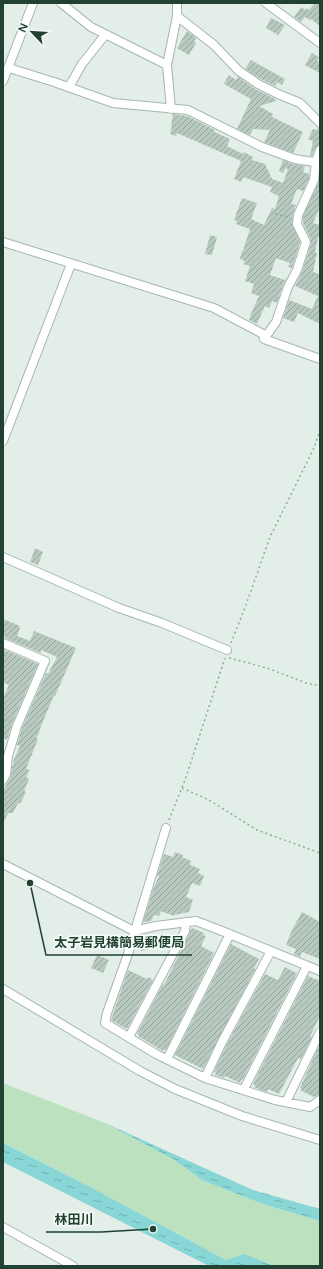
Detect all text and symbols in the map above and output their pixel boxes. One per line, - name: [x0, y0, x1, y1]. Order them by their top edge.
- north arrow: [12, 12, 52, 52]
- text: N: [15, 21, 30, 34]
- callout: 太子岩見構簡易郵便局: [46, 930, 192, 955]
- text: 太子岩見構簡易郵便局: [54, 934, 184, 950]
- callout: 林田川: [46, 1207, 101, 1232]
- text: 林田川: [54, 1211, 94, 1227]

